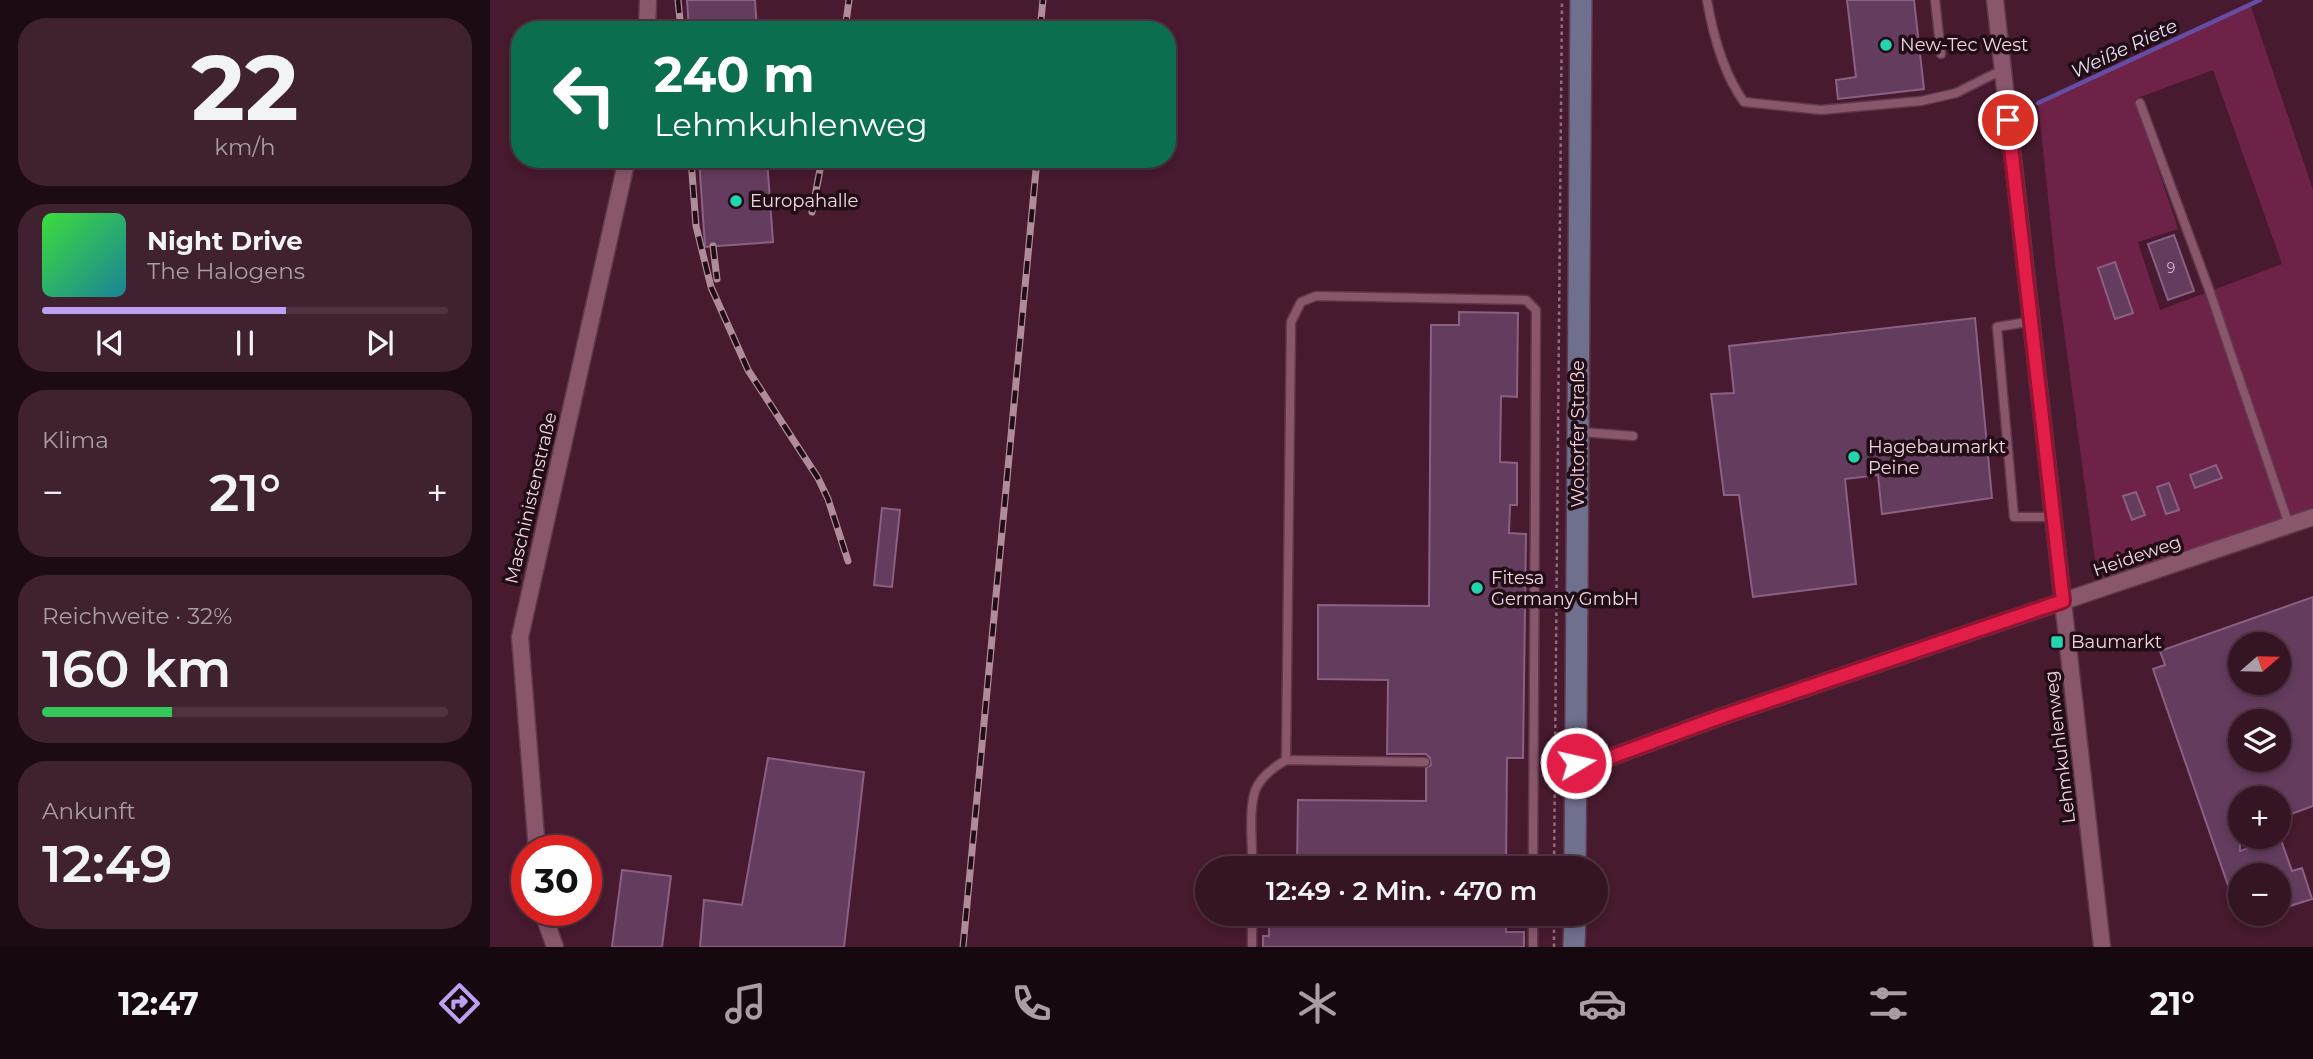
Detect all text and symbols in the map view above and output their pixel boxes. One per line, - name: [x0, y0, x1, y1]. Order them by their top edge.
- water label: Weiße Riete: [2067, 14, 2181, 83]
- text: 22: [191, 32, 299, 143]
- place label: New-Tec West: [1900, 34, 2028, 56]
- marker: New-Tec West: [1878, 37, 1894, 53]
- text: 240 m: [654, 45, 815, 104]
- icon: left: [539, 49, 630, 140]
- pin: [1978, 90, 2038, 150]
- icon: arrive: [1989, 101, 2027, 139]
- text: Lehmkuhlenweg: [654, 105, 928, 144]
- text: km/h: [214, 133, 276, 161]
- place label: Europahalle: [750, 190, 859, 212]
- marker: Europahalle: [728, 193, 744, 209]
- text: Night Drive: [147, 225, 303, 257]
- text: The Halogens: [147, 257, 305, 285]
- house number: 9: [2167, 259, 2175, 277]
- icon: previous: [91, 324, 129, 362]
- icon: pause: [226, 324, 264, 362]
- icon: next: [361, 324, 399, 362]
- street label: Woltorfer Straße: [1567, 360, 1589, 508]
- street label: Maschinistenstraße: [501, 410, 561, 586]
- text: Klima: [42, 426, 109, 454]
- place label: Hagebaumarkt Peine: [1868, 436, 2006, 479]
- marker: Hagebaumarkt Peine: [1846, 449, 1862, 465]
- text: 21°: [209, 461, 281, 524]
- text: −: [42, 469, 64, 516]
- text: +: [426, 469, 448, 516]
- street label: Heideweg: [2090, 531, 2184, 581]
- place label: Fitesa Germany GmbH: [1491, 567, 1639, 610]
- marker: Fitesa Germany GmbH: [1469, 580, 1485, 596]
- text: Reichweite · 32%: [42, 602, 232, 630]
- place label: Baumarkt: [2071, 631, 2162, 653]
- north arrow: [2228, 632, 2291, 695]
- map controls: [2228, 632, 2291, 926]
- marker: Baumarkt: [2049, 634, 2065, 650]
- text: 160 km: [42, 637, 231, 700]
- street label: Lehmkuhlenweg: [2040, 669, 2080, 825]
- button: layers: [2228, 709, 2291, 772]
- position arrow: [1539, 726, 1613, 800]
- button: +: [2228, 786, 2291, 849]
- text: Ankunft: [42, 797, 136, 825]
- text: 12:49: [42, 832, 172, 895]
- speed limit sign: 30: [511, 835, 602, 926]
- button: −: [2228, 863, 2291, 926]
- text: 12:49 · 2 Min. · 470 m: [1266, 875, 1537, 907]
- icon: directions: [435, 979, 484, 1028]
- icon: music: [721, 979, 770, 1028]
- icon: phone: [1007, 979, 1056, 1028]
- icon: climate: [1293, 979, 1342, 1028]
- icon: car: [1578, 979, 1627, 1028]
- icon: filters: [1864, 979, 1913, 1028]
- text: 12:47: [118, 984, 199, 1023]
- text: 21°: [2150, 984, 2195, 1023]

